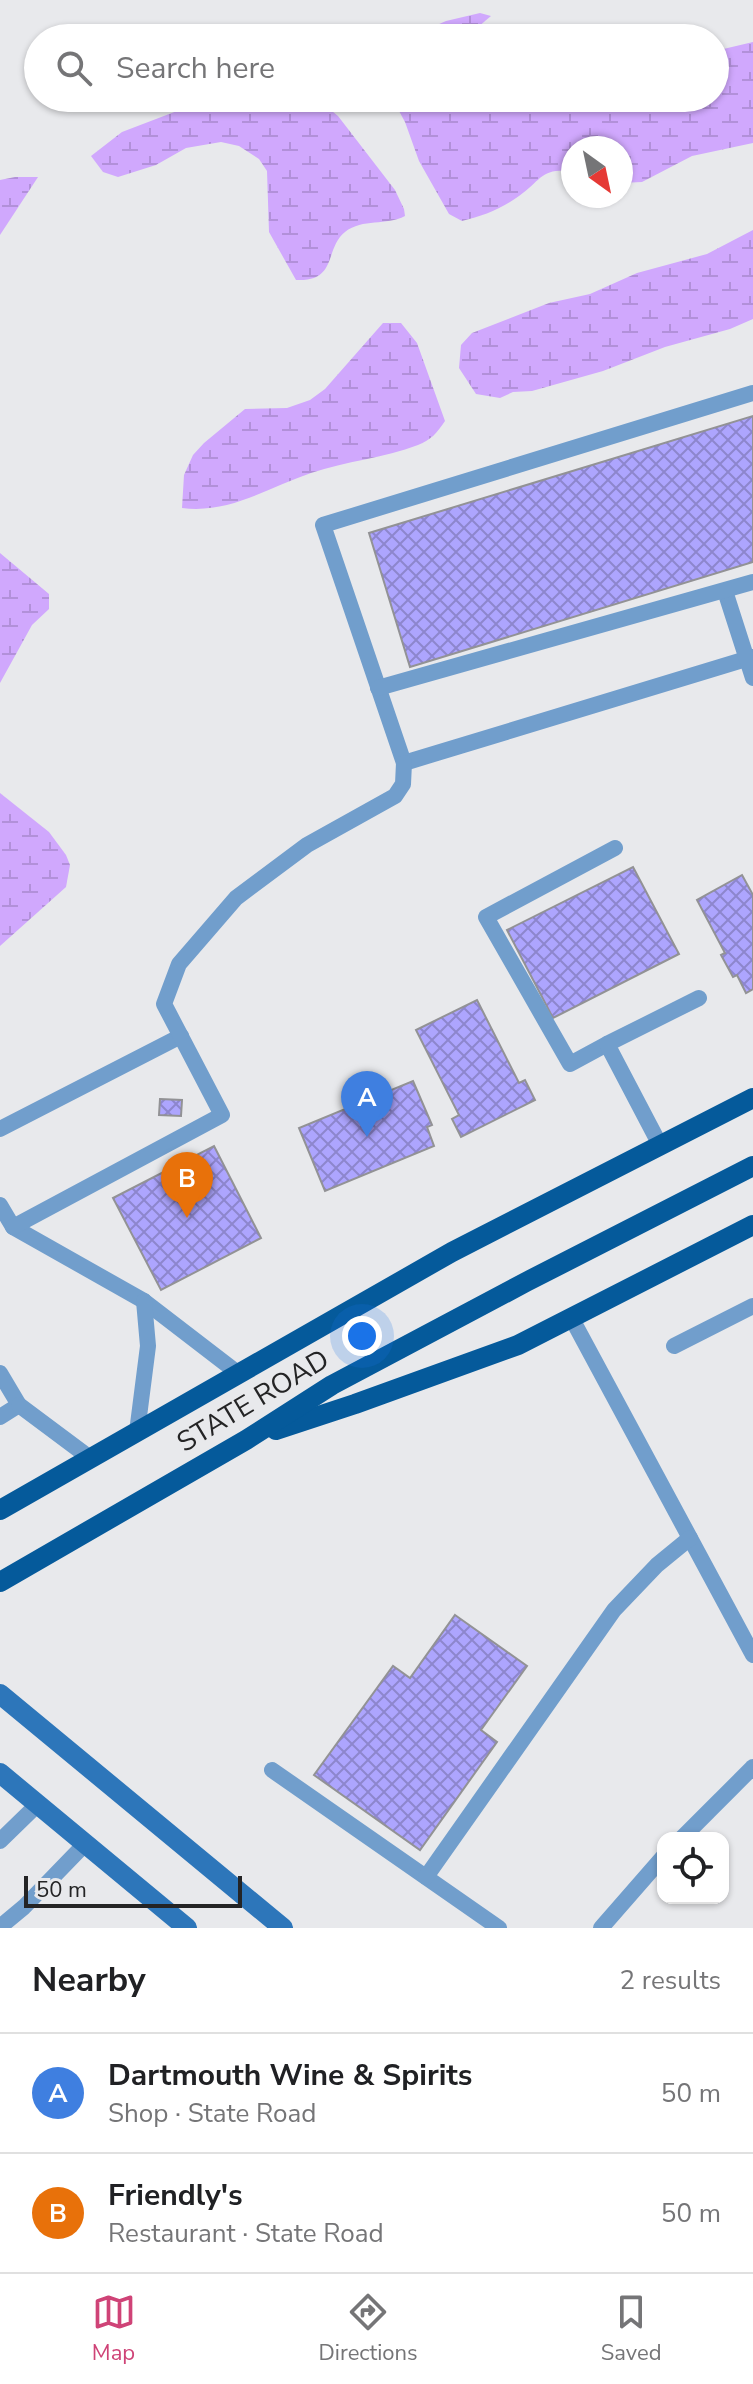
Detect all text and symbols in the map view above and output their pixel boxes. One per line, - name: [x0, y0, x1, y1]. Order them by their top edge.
- search box: [24, 24, 729, 112]
- icon: search: [52, 46, 96, 90]
- text: Search here: [116, 48, 275, 89]
- north arrow: [561, 136, 633, 208]
- pin: A: [341, 1071, 393, 1137]
- pin: B: [161, 1152, 213, 1218]
- your location: [342, 1316, 382, 1356]
- street label: STATE ROAD: [170, 1341, 336, 1461]
- map controls: [657, 1832, 729, 1904]
- button: locate: [657, 1832, 729, 1904]
- scale bar: [24, 1872, 242, 1908]
- text: 50 m: [36, 1875, 87, 1905]
- text: Nearby: [32, 1957, 146, 2003]
- text: 2 results: [620, 1963, 721, 1998]
- text: Dartmouth Wine & Spirits: [108, 2055, 473, 2096]
- text: A: [48, 2076, 68, 2111]
- text: 50 m: [661, 2076, 721, 2111]
- text: Shop · State Road: [108, 2096, 316, 2131]
- text: Friendly's: [108, 2175, 243, 2216]
- text: B: [49, 2196, 67, 2231]
- text: 50 m: [661, 2196, 721, 2231]
- text: Restaurant · State Road: [108, 2216, 384, 2251]
- tab: Map: [92, 2290, 136, 2368]
- tab: Directions: [319, 2290, 418, 2368]
- tab: Saved: [601, 2290, 661, 2368]

